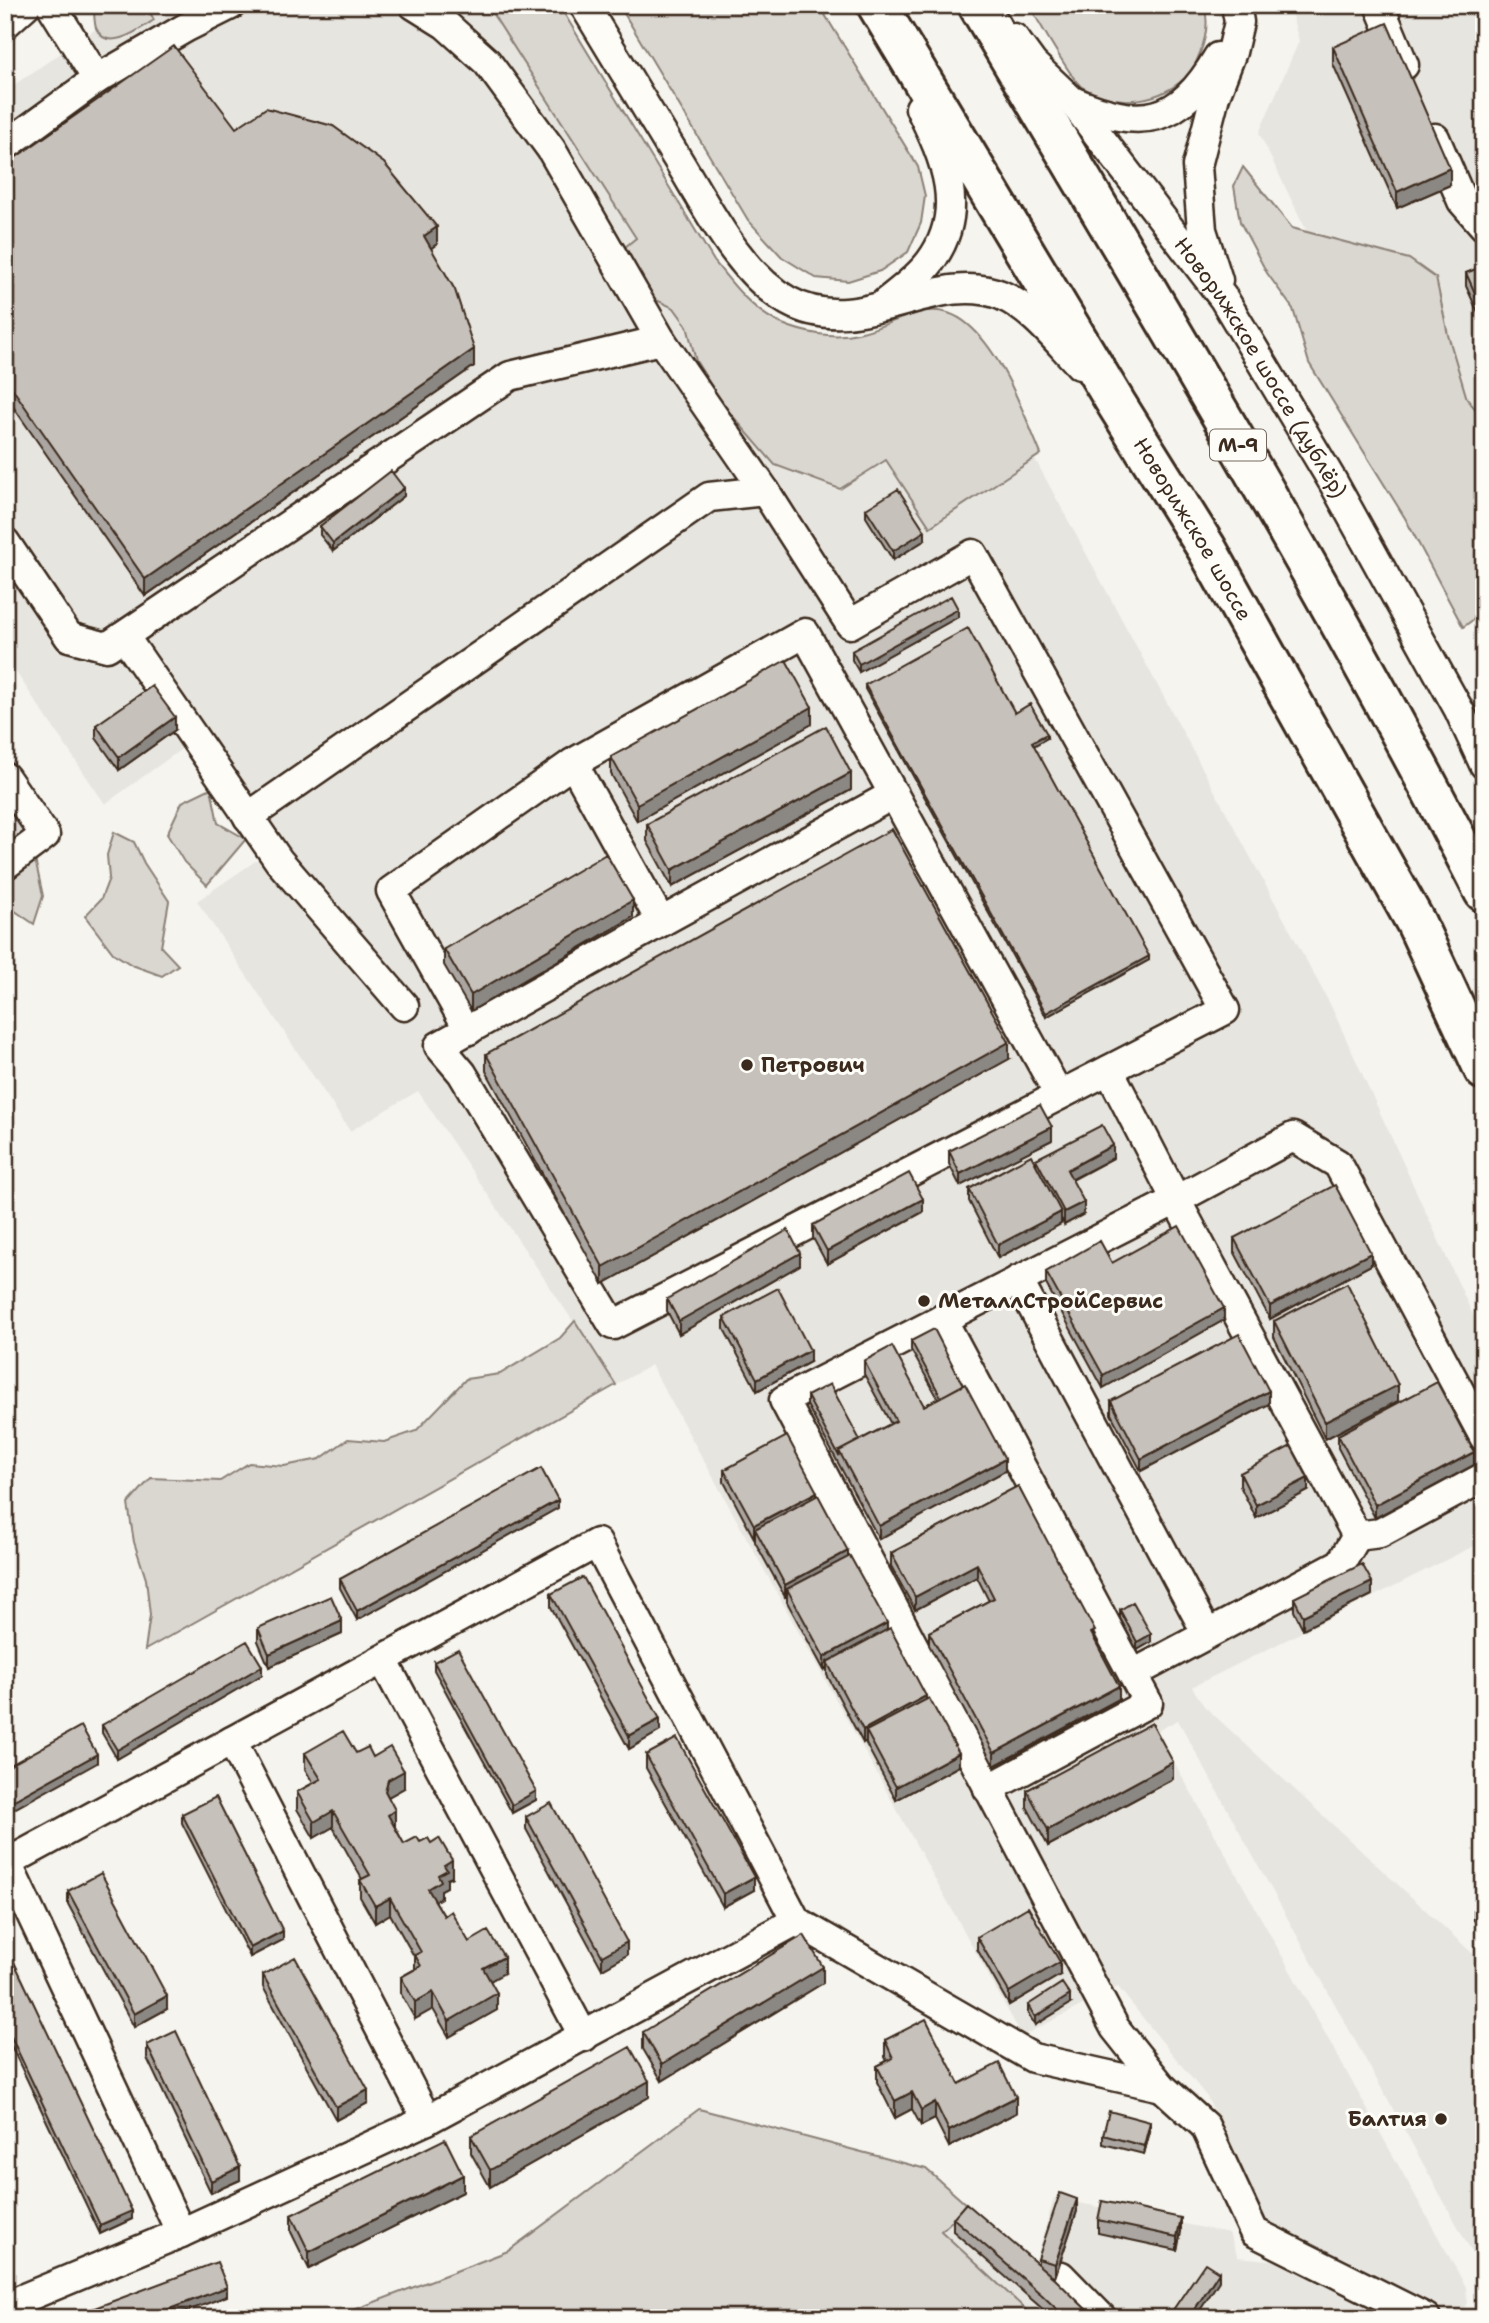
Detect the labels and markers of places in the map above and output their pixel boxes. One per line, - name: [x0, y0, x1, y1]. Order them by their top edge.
- place label: Петрович: [761, 1051, 865, 1079]
- marker: Петрович: [739, 1057, 755, 1073]
- place label: МеталлСтройСервис: [938, 1287, 1163, 1315]
- marker: МеталлСтройСервис: [916, 1293, 932, 1309]
- place label: Балтия: [1348, 2105, 1427, 2133]
- marker: Балтия: [1433, 2111, 1449, 2127]

